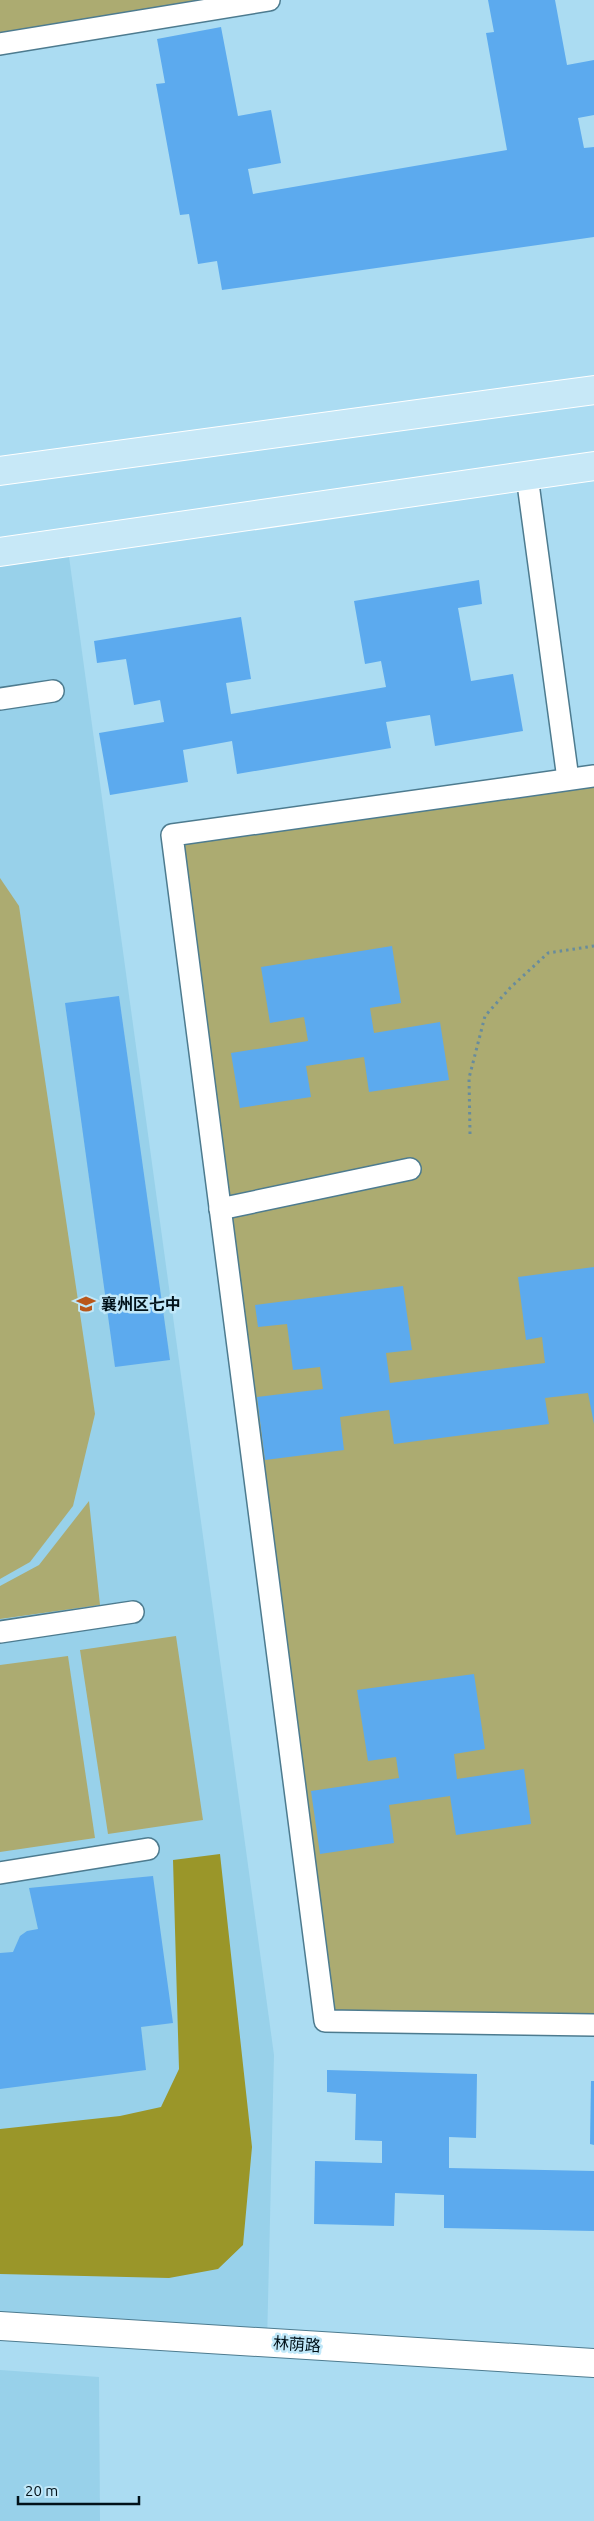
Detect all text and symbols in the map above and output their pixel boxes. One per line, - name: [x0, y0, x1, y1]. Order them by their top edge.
- school or university icon: 襄州区七中: [75, 1293, 97, 1315]
- place label: 襄州区七中: [101, 1295, 181, 1313]
- street label: 林荫路: [272, 2333, 322, 2355]
- scale bar: [18, 2474, 139, 2506]
- text: 20 m: [25, 2482, 58, 2499]

